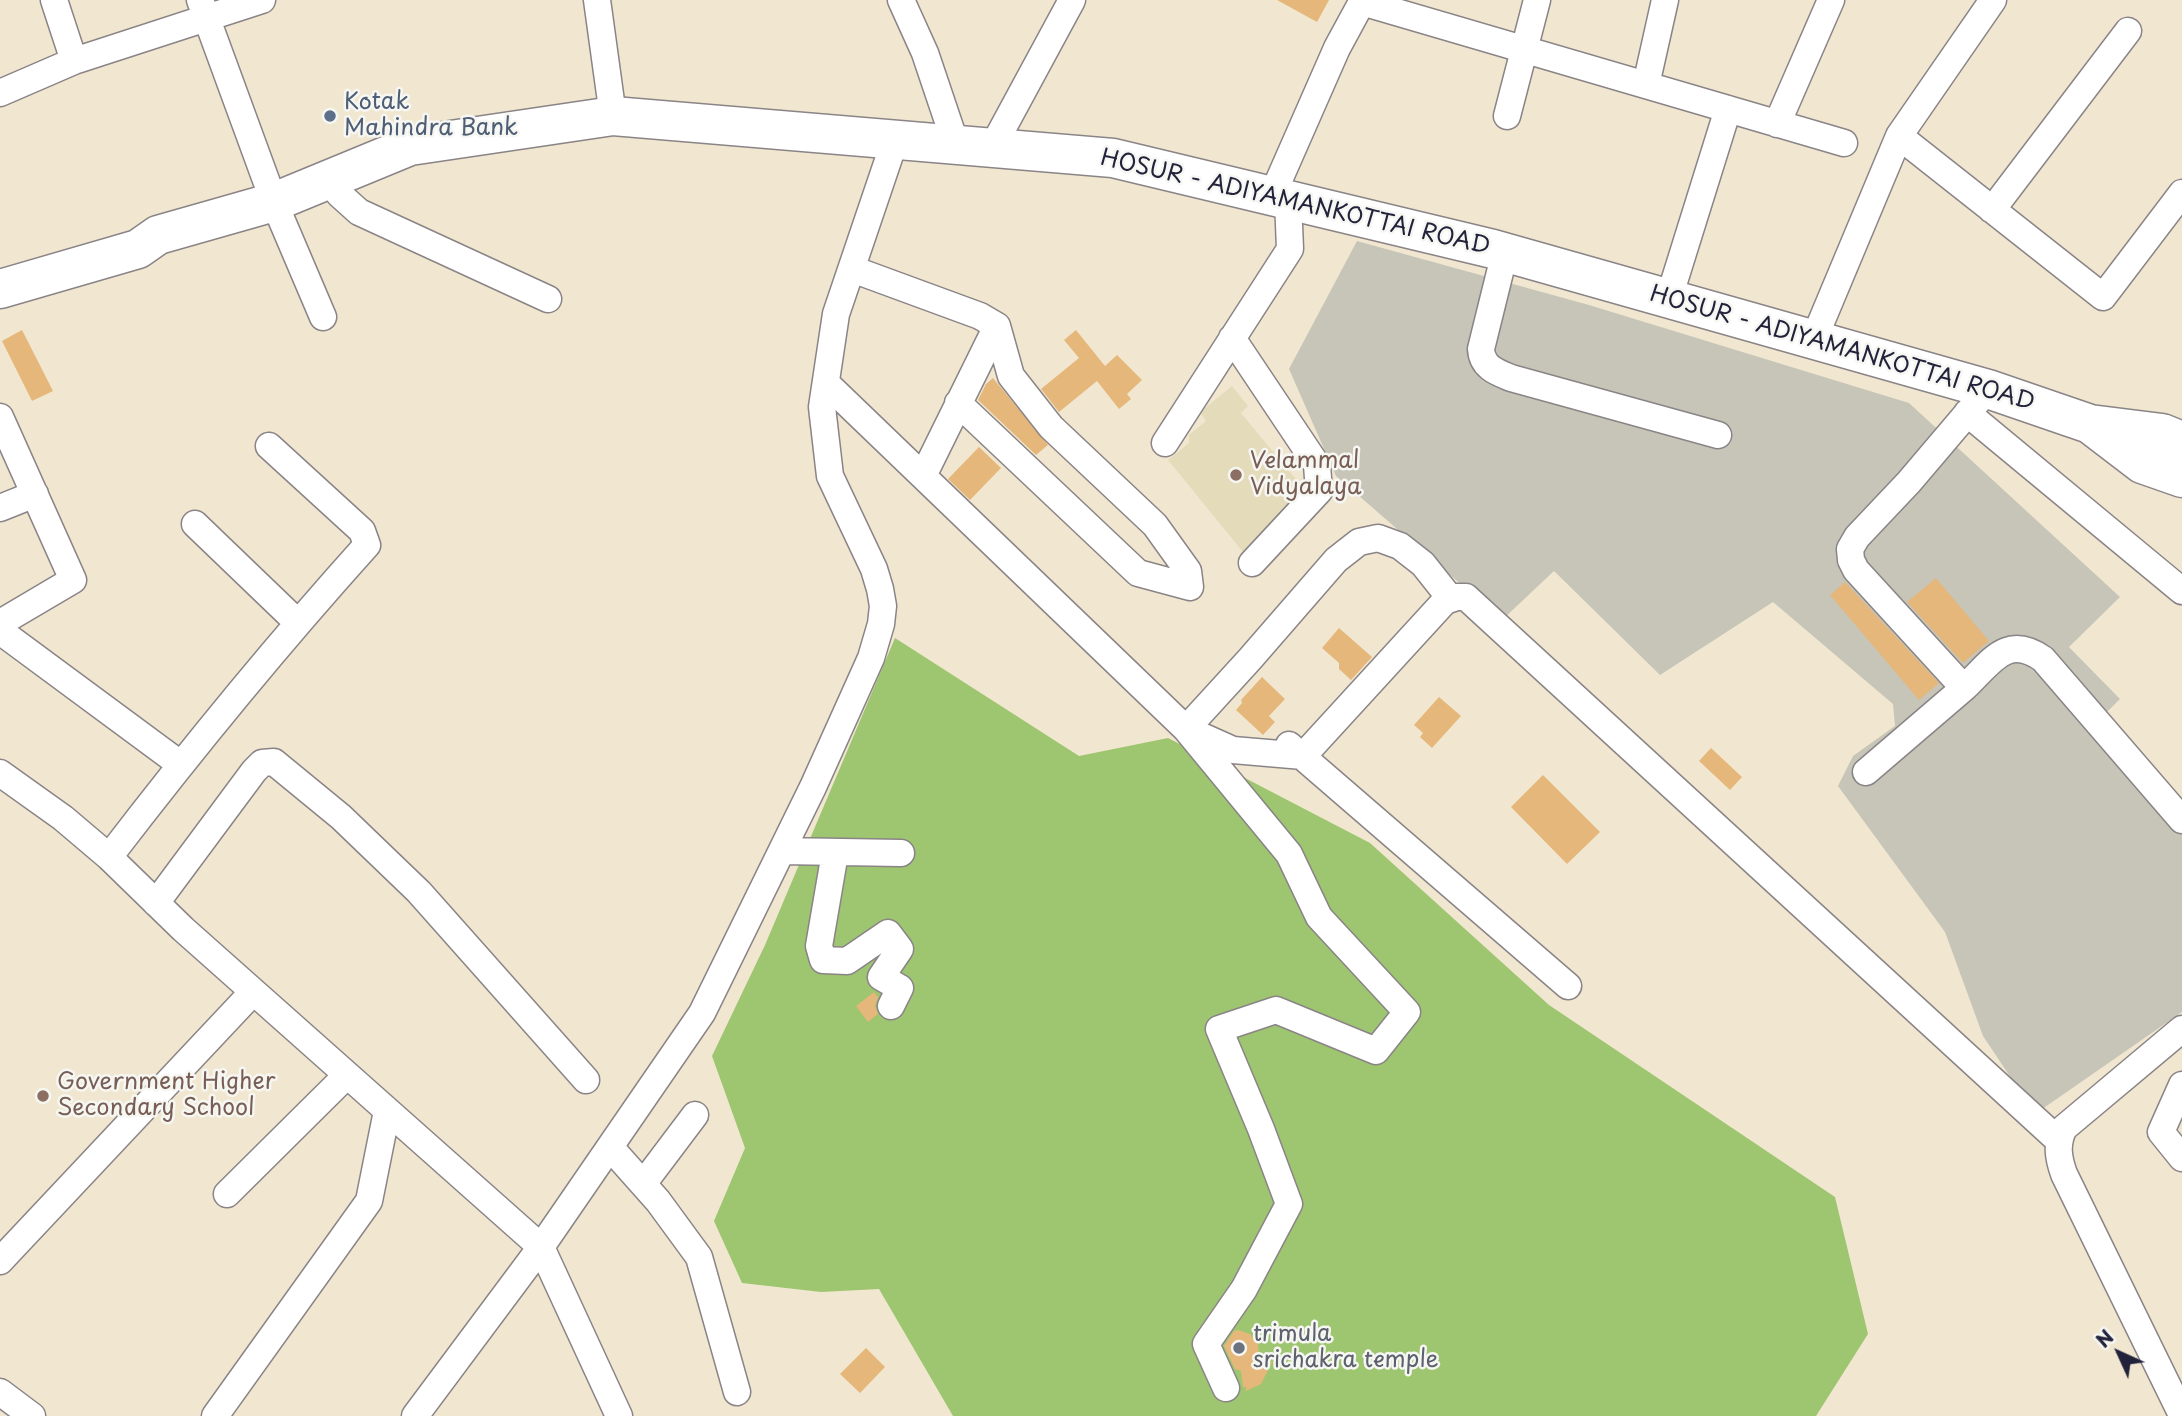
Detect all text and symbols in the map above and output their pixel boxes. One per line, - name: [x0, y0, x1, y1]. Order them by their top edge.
- place label: Kotak Mahindra Bank: [344, 89, 518, 143]
- marker: Kotak Mahindra Bank: [322, 108, 338, 124]
- street label: HOSUR - ADIYAMANKOTTAI ROAD: [1098, 145, 1492, 261]
- street label: HOSUR - ADIYAMANKOTTAI ROAD: [1646, 281, 2038, 417]
- place label: Velammal Vidyalaya: [1250, 448, 1362, 502]
- marker: Velammal Vidyalaya: [1228, 467, 1244, 483]
- place label: Government Higher Secondary School: [57, 1069, 275, 1123]
- marker: Government Higher Secondary School: [35, 1088, 51, 1104]
- north arrow: [2084, 1318, 2154, 1388]
- place label: trimula srichakra temple: [1253, 1321, 1439, 1375]
- text: N: [2089, 1323, 2119, 1353]
- marker: trimula srichakra temple: [1231, 1340, 1247, 1356]

